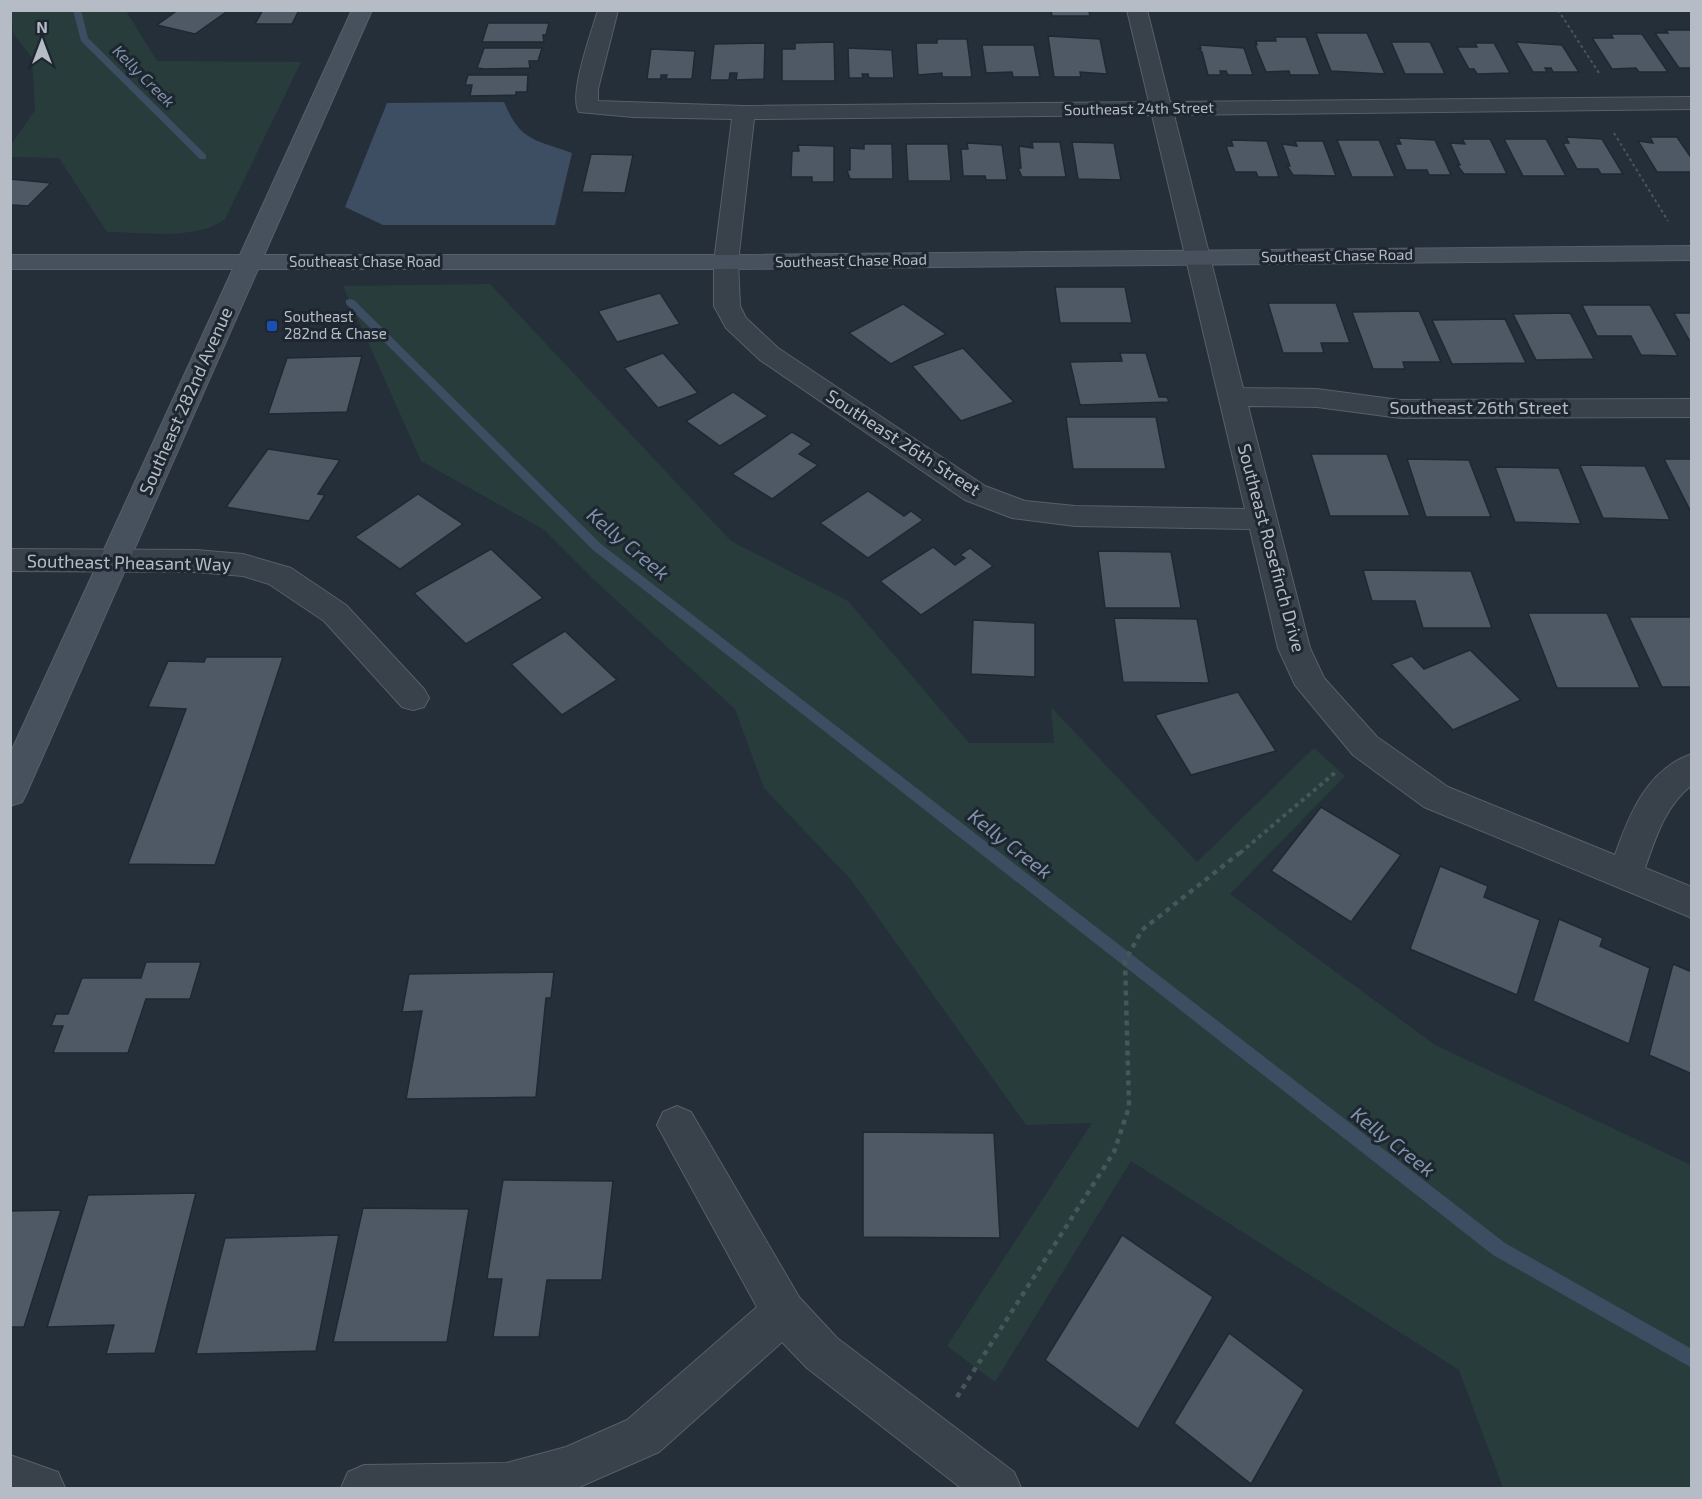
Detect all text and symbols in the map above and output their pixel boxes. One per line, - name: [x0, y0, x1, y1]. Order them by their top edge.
- north arrow: [12, 12, 72, 72]
- text: N: [36, 17, 48, 36]
- water label: Kelly Creek: [109, 41, 179, 111]
- street label: Southeast 24th Street: [1064, 98, 1214, 118]
- street label: Southeast Chase Road: [1261, 245, 1413, 265]
- street label: Southeast Chase Road: [775, 250, 927, 270]
- street label: Southeast Chase Road: [289, 252, 441, 270]
- street label: Southeast 282nd Avenue: [134, 303, 236, 498]
- place label: Southeast 282nd & Chase: [284, 307, 387, 342]
- marker: Southeast 282nd & Chase: [265, 319, 279, 333]
- street label: Southeast 26th Street: [822, 384, 985, 500]
- street label: Southeast 26th Street: [1389, 396, 1569, 418]
- street label: Southeast Rosefinch Drive: [1234, 441, 1310, 654]
- water label: Kelly Creek: [582, 502, 675, 585]
- street label: Southeast Pheasant Way: [27, 549, 232, 575]
- water label: Kelly Creek: [963, 803, 1057, 884]
- water label: Kelly Creek: [1346, 1101, 1440, 1182]

